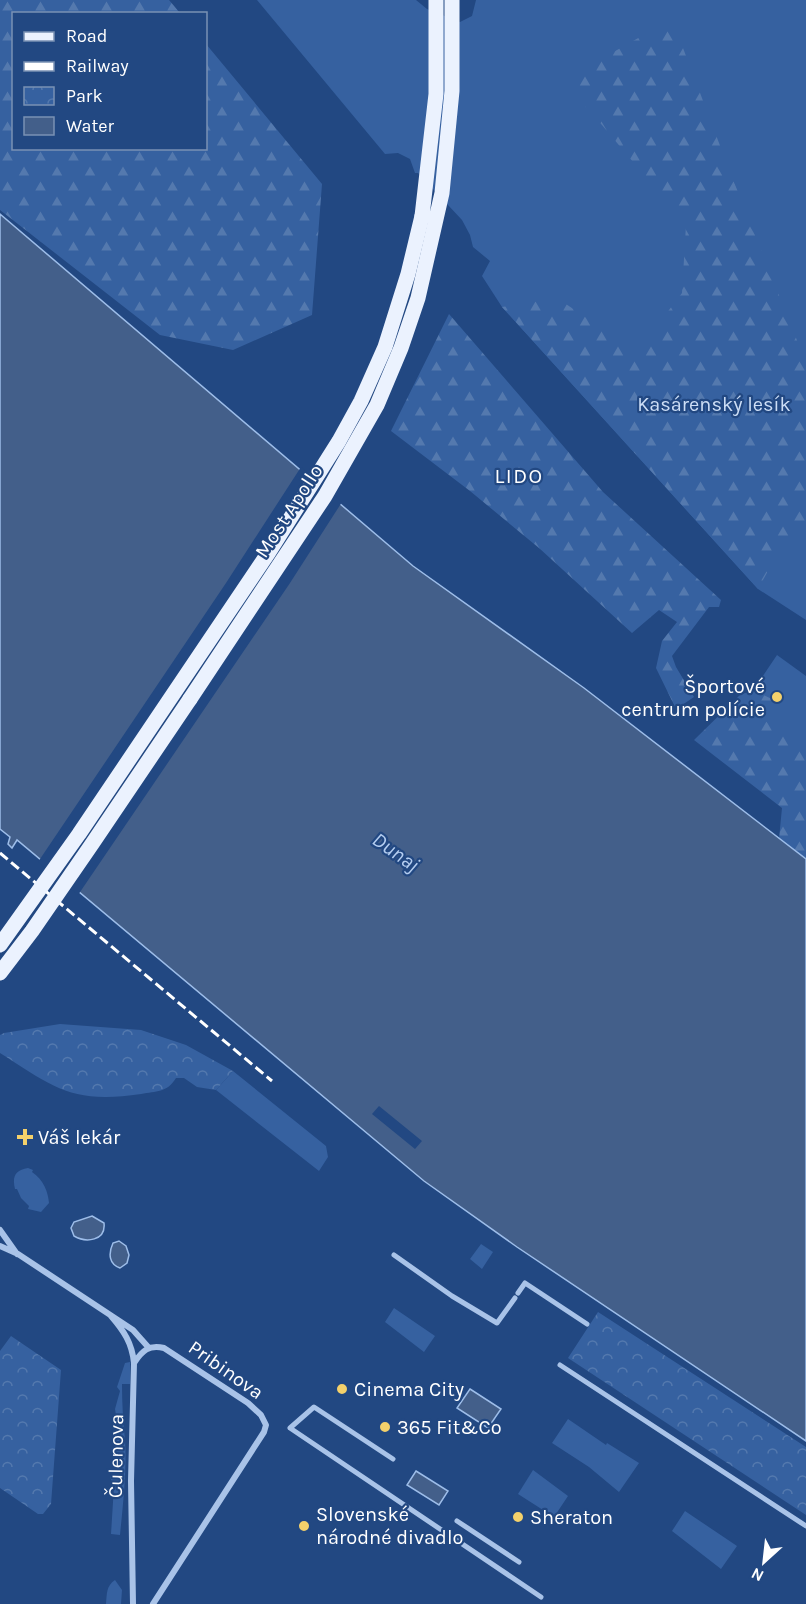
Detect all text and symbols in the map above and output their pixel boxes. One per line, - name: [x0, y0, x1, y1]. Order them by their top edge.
- legend: [12, 12, 207, 150]
- text: Road: [66, 25, 107, 47]
- text: Railway: [66, 55, 129, 77]
- text: Park: [66, 85, 103, 107]
- text: Water: [66, 115, 114, 137]
- park label: Kasárenský lesík: [637, 393, 791, 416]
- street label: Most Apollo: [250, 460, 328, 562]
- district label: LIDO: [494, 464, 544, 488]
- place label: Športové centrum polície: [621, 674, 765, 721]
- marker: Športové centrum polície: [770, 690, 784, 704]
- water label: Dunaj: [368, 827, 424, 877]
- place label: Váš lekár: [38, 1126, 121, 1149]
- marker: Váš lekár: [16, 1128, 34, 1146]
- street label: Pribinova: [184, 1336, 268, 1404]
- place label: Cinema City: [354, 1378, 464, 1401]
- marker: Cinema City: [335, 1382, 349, 1396]
- street label: Čulenova: [103, 1414, 128, 1498]
- place label: 365 Fit&Co: [397, 1416, 502, 1439]
- marker: 365 Fit&Co: [378, 1420, 392, 1434]
- place label: Slovenské národné divadlo: [316, 1503, 463, 1549]
- place label: Sheraton: [530, 1506, 613, 1529]
- marker: Sheraton: [511, 1510, 525, 1524]
- marker: Slovenské národné divadlo: [297, 1519, 311, 1533]
- north arrow: [734, 1532, 794, 1592]
- text: N: [748, 1564, 767, 1586]

